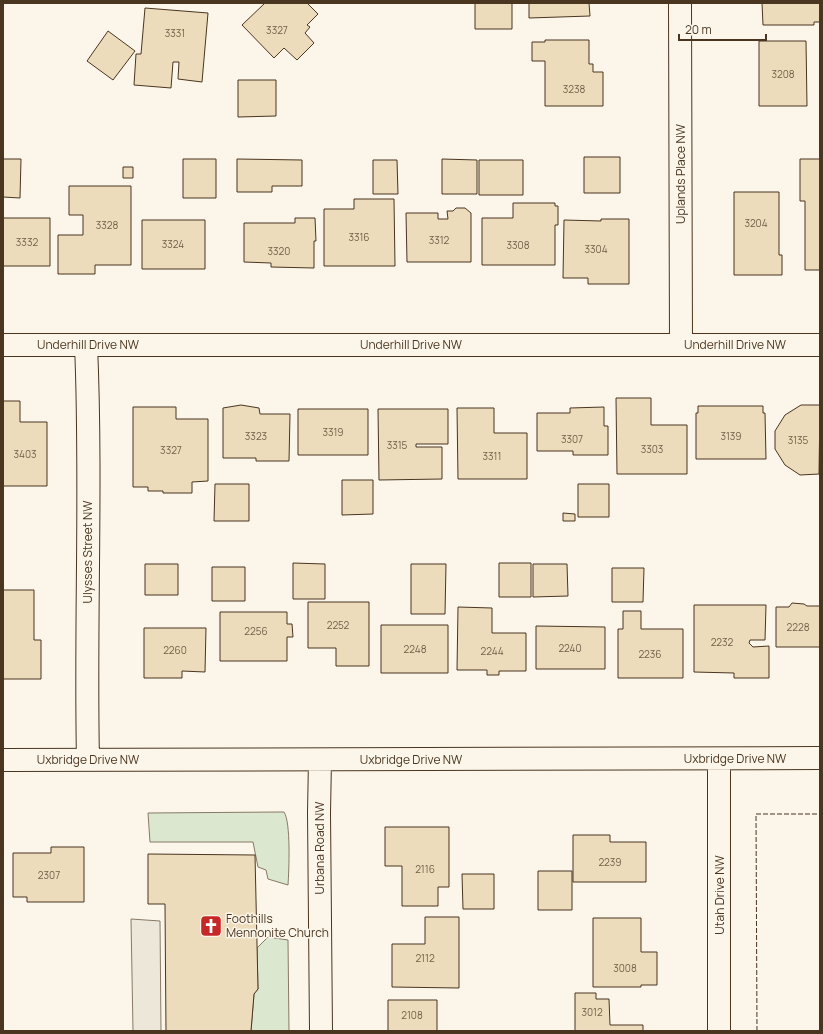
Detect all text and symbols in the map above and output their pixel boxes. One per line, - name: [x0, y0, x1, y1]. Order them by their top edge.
- scale bar: [679, 16, 766, 42]
- text: 20 m: [685, 21, 712, 38]
- house number: 3327: [266, 23, 288, 37]
- house number: 3331: [165, 26, 185, 40]
- house number: 3208: [771, 67, 795, 81]
- house number: 3238: [563, 82, 585, 96]
- street label: Uplands Place NW: [672, 123, 689, 224]
- house number: 3204: [744, 216, 768, 230]
- house number: 3328: [96, 218, 118, 232]
- house number: 3316: [348, 230, 370, 244]
- house number: 3312: [429, 233, 450, 247]
- house number: 3332: [16, 235, 38, 249]
- house number: 3324: [162, 237, 184, 251]
- house number: 3308: [507, 238, 530, 252]
- house number: 3304: [584, 242, 608, 256]
- house number: 3320: [268, 244, 290, 258]
- street label: Underhill Drive NW: [37, 336, 140, 353]
- street label: Underhill Drive NW: [360, 336, 463, 353]
- street label: Underhill Drive NW: [684, 336, 787, 353]
- house number: 3319: [322, 425, 344, 439]
- house number: 3323: [245, 429, 267, 443]
- house number: 3139: [720, 429, 742, 443]
- house number: 3307: [561, 432, 583, 446]
- house number: 3135: [788, 433, 809, 447]
- house number: 3315: [387, 438, 408, 452]
- house number: 3303: [641, 442, 663, 456]
- house number: 3327: [160, 443, 182, 457]
- house number: 3403: [13, 447, 37, 461]
- house number: 3311: [483, 449, 501, 463]
- street label: Ulysses Street NW: [79, 500, 96, 603]
- house number: 2252: [327, 618, 350, 632]
- house number: 2228: [787, 620, 810, 634]
- house number: 2256: [244, 624, 268, 638]
- house number: 2232: [711, 635, 734, 649]
- house number: 2240: [558, 641, 582, 655]
- house number: 2248: [404, 642, 427, 656]
- house number: 2260: [163, 643, 187, 657]
- house number: 2244: [480, 644, 504, 658]
- house number: 2236: [638, 647, 662, 661]
- street label: Uxbridge Drive NW: [684, 750, 787, 767]
- street label: Uxbridge Drive NW: [37, 751, 140, 768]
- street label: Uxbridge Drive NW: [360, 751, 463, 768]
- street label: Urbana Road NW: [311, 801, 328, 895]
- house number: 2239: [598, 855, 622, 869]
- street label: Utah Drive NW: [711, 855, 728, 935]
- house number: 2116: [415, 862, 435, 876]
- house number: 2307: [38, 868, 60, 882]
- place label: Foothills Mennonite Church: [226, 910, 329, 941]
- church icon: Foothills Mennonite Church: [198, 913, 224, 939]
- house number: 2112: [415, 951, 435, 965]
- house number: 3008: [613, 961, 637, 975]
- house number: 3012: [581, 1005, 603, 1019]
- house number: 2108: [401, 1008, 423, 1022]

